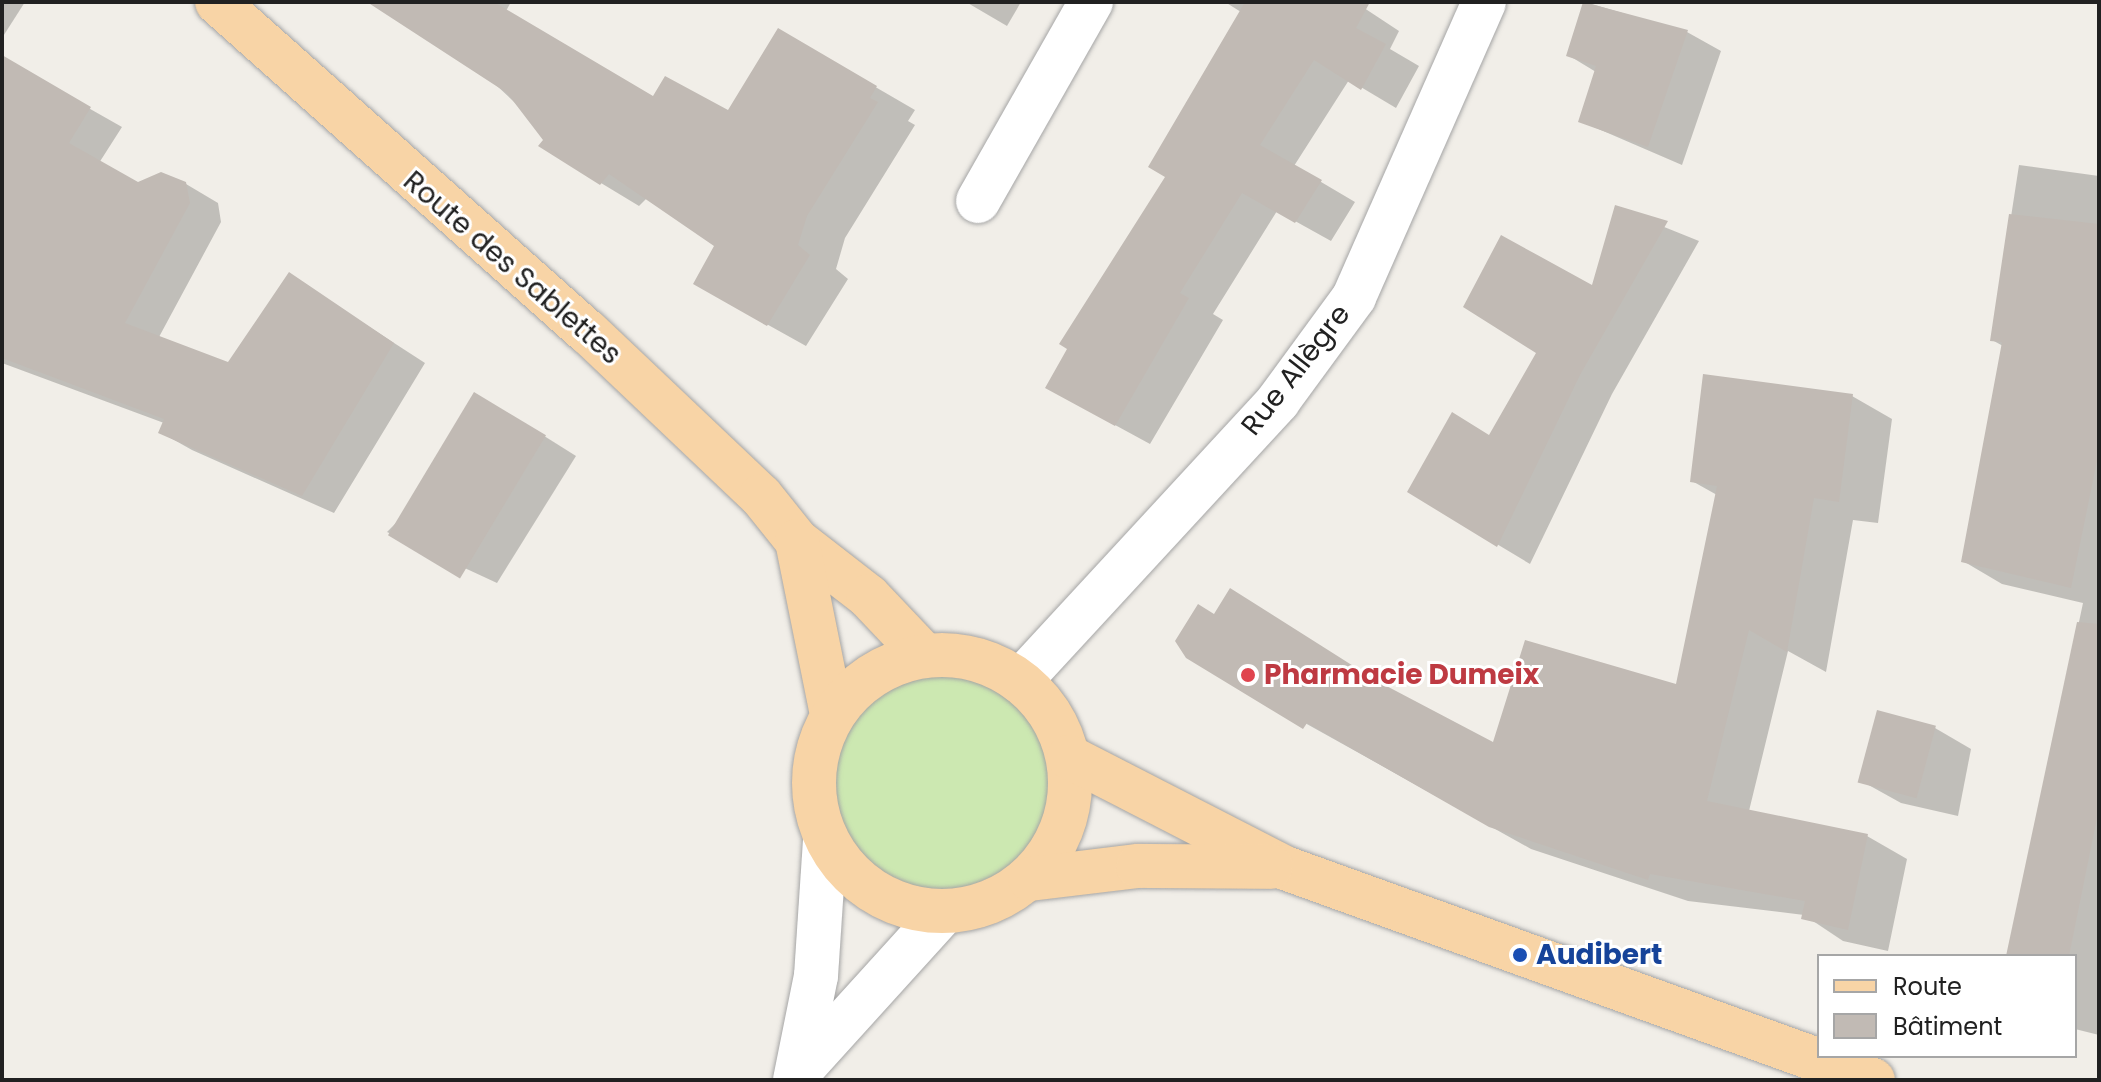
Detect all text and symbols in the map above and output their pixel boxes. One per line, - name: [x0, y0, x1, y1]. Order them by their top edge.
- street label: Route des Sablettes: [396, 164, 628, 372]
- street label: Rue Allègre: [1235, 298, 1357, 442]
- place label: Pharmacie Dumeix: [1264, 658, 1539, 692]
- marker: Pharmacie Dumeix: [1239, 666, 1257, 684]
- place label: Audibert: [1536, 938, 1662, 972]
- marker: Audibert: [1511, 946, 1529, 964]
- legend: [1817, 954, 2077, 1058]
- text: Route: [1893, 970, 1962, 1003]
- text: Bâtiment: [1893, 1010, 2002, 1043]

